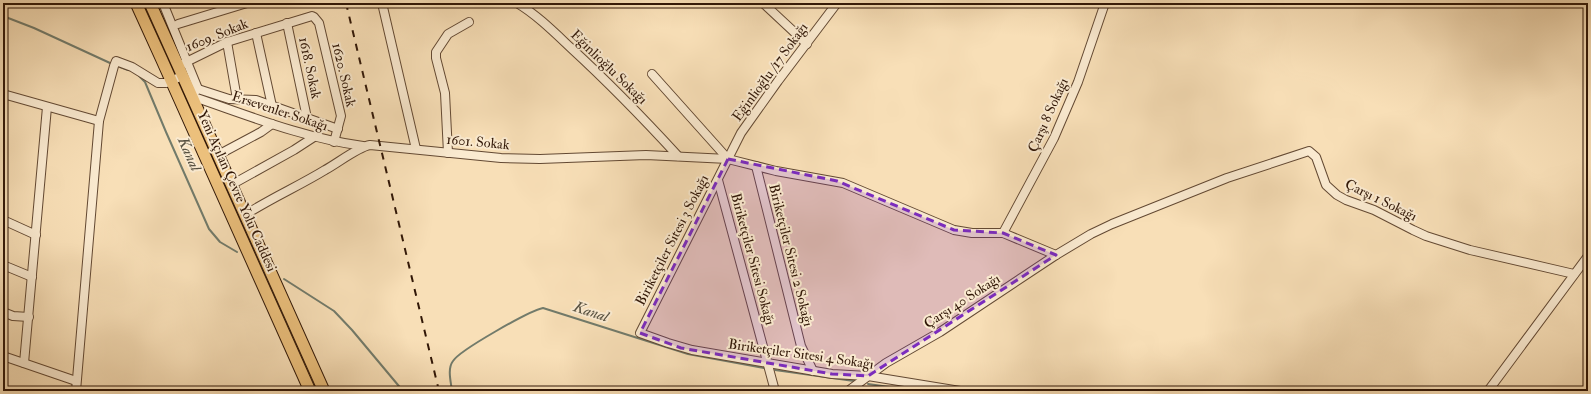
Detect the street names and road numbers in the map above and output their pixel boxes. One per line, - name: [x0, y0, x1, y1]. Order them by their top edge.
- street label: 1609. Sokak: [183, 15, 251, 55]
- street label: Eğinlioğlu /17 Sokağı: [728, 19, 812, 125]
- street label: Eğinlioğlu Sokağı: [567, 26, 651, 108]
- street label: 1618. Sokak: [295, 36, 325, 101]
- street label: 1620. Sokak: [328, 41, 360, 109]
- street label: Çarşı 8 Sokağı: [1024, 75, 1072, 155]
- street label: Ersevenler Sokağı: [230, 87, 330, 135]
- street label: Yeni Açılan Çevre Yolu Caddesi: [194, 108, 280, 274]
- street label: 1601. Sokak: [446, 131, 511, 153]
- street label: Biriketçiler Sitesi 3 Sokağı: [632, 172, 712, 308]
- street label: Çarşı 1 Sokağı: [1342, 175, 1420, 225]
- street label: Biriketçiler Sitesi 2 Sokağı: [765, 182, 817, 328]
- street label: Biriketçiler Sitesi Sokağı: [727, 191, 779, 327]
- street label: Çarşı 40 Sokağı: [921, 270, 1004, 332]
- street label: Biriketçiler Sitesi 4 Sokağı: [727, 335, 875, 373]

